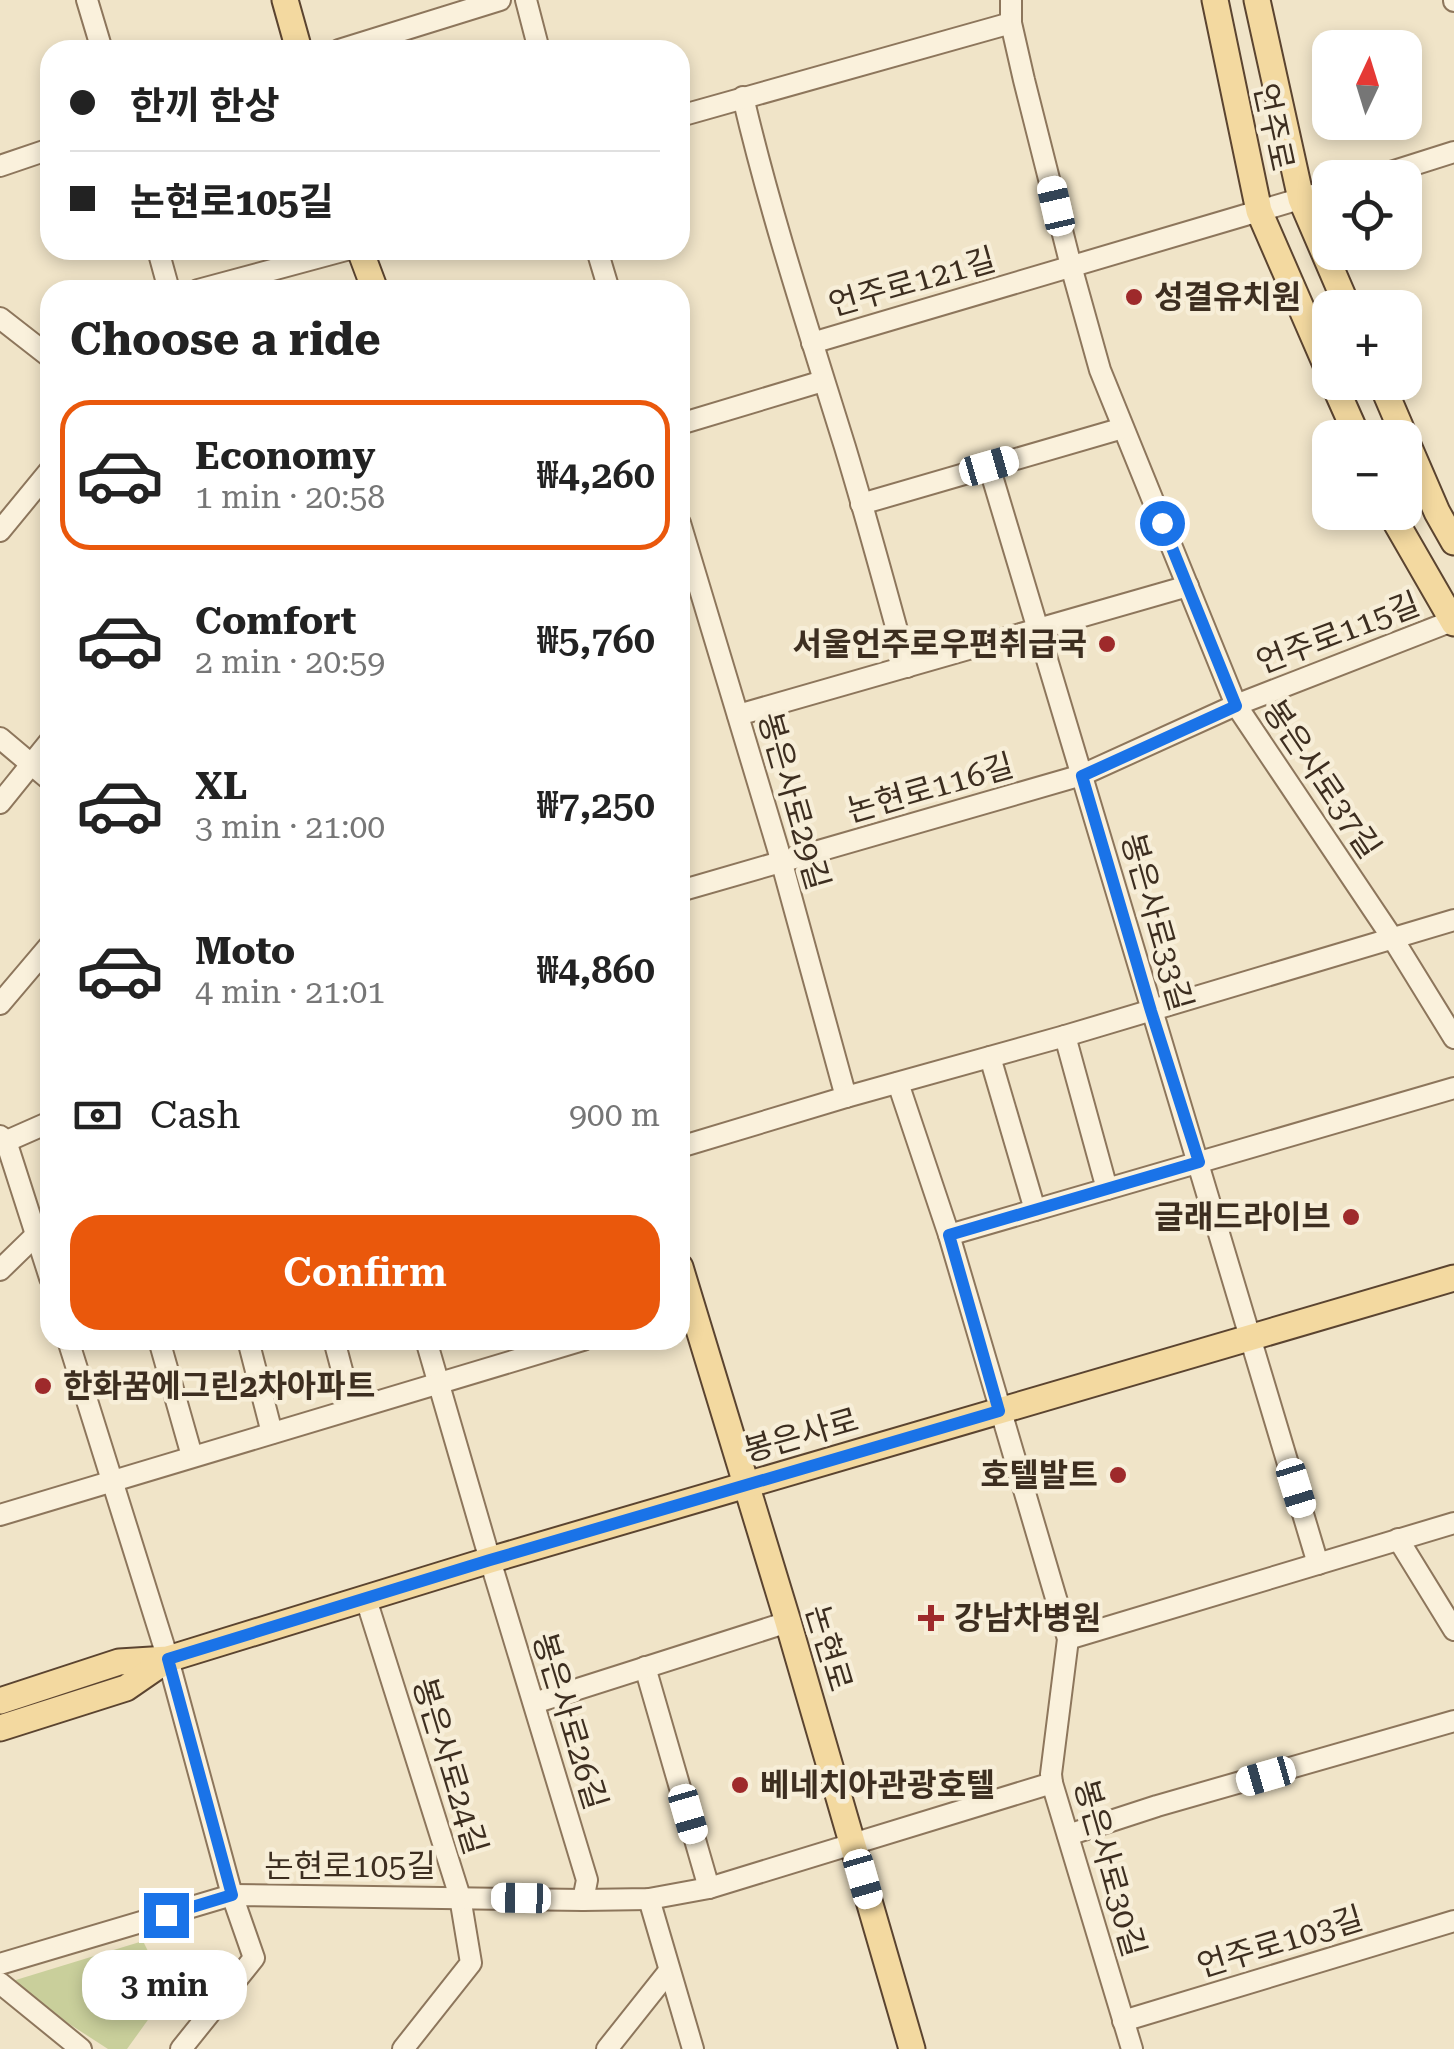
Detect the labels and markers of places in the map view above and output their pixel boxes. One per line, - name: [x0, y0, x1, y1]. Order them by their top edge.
- place label: 성결유치원: [1154, 278, 1301, 316]
- marker: 성결유치원: [1123, 286, 1145, 308]
- place label: 서울언주로우편취급국: [793, 625, 1087, 663]
- marker: 서울언주로우편취급국: [1096, 633, 1118, 655]
- place label: 글래드라이브: [1154, 1198, 1331, 1236]
- marker: 글래드라이브: [1340, 1206, 1362, 1228]
- place label: 한화꿈에그린2차아파트: [63, 1367, 375, 1405]
- marker: 한화꿈에그린2차아파트: [32, 1375, 54, 1397]
- place label: 호텔발트: [980, 1456, 1098, 1494]
- marker: 호텔발트: [1107, 1464, 1129, 1486]
- place label: 강남차병원: [954, 1599, 1101, 1637]
- marker: 강남차병원: [918, 1605, 944, 1631]
- place label: 베네치아관광호텔: [760, 1766, 996, 1804]
- marker: 베네치아관광호텔: [729, 1774, 751, 1796]

